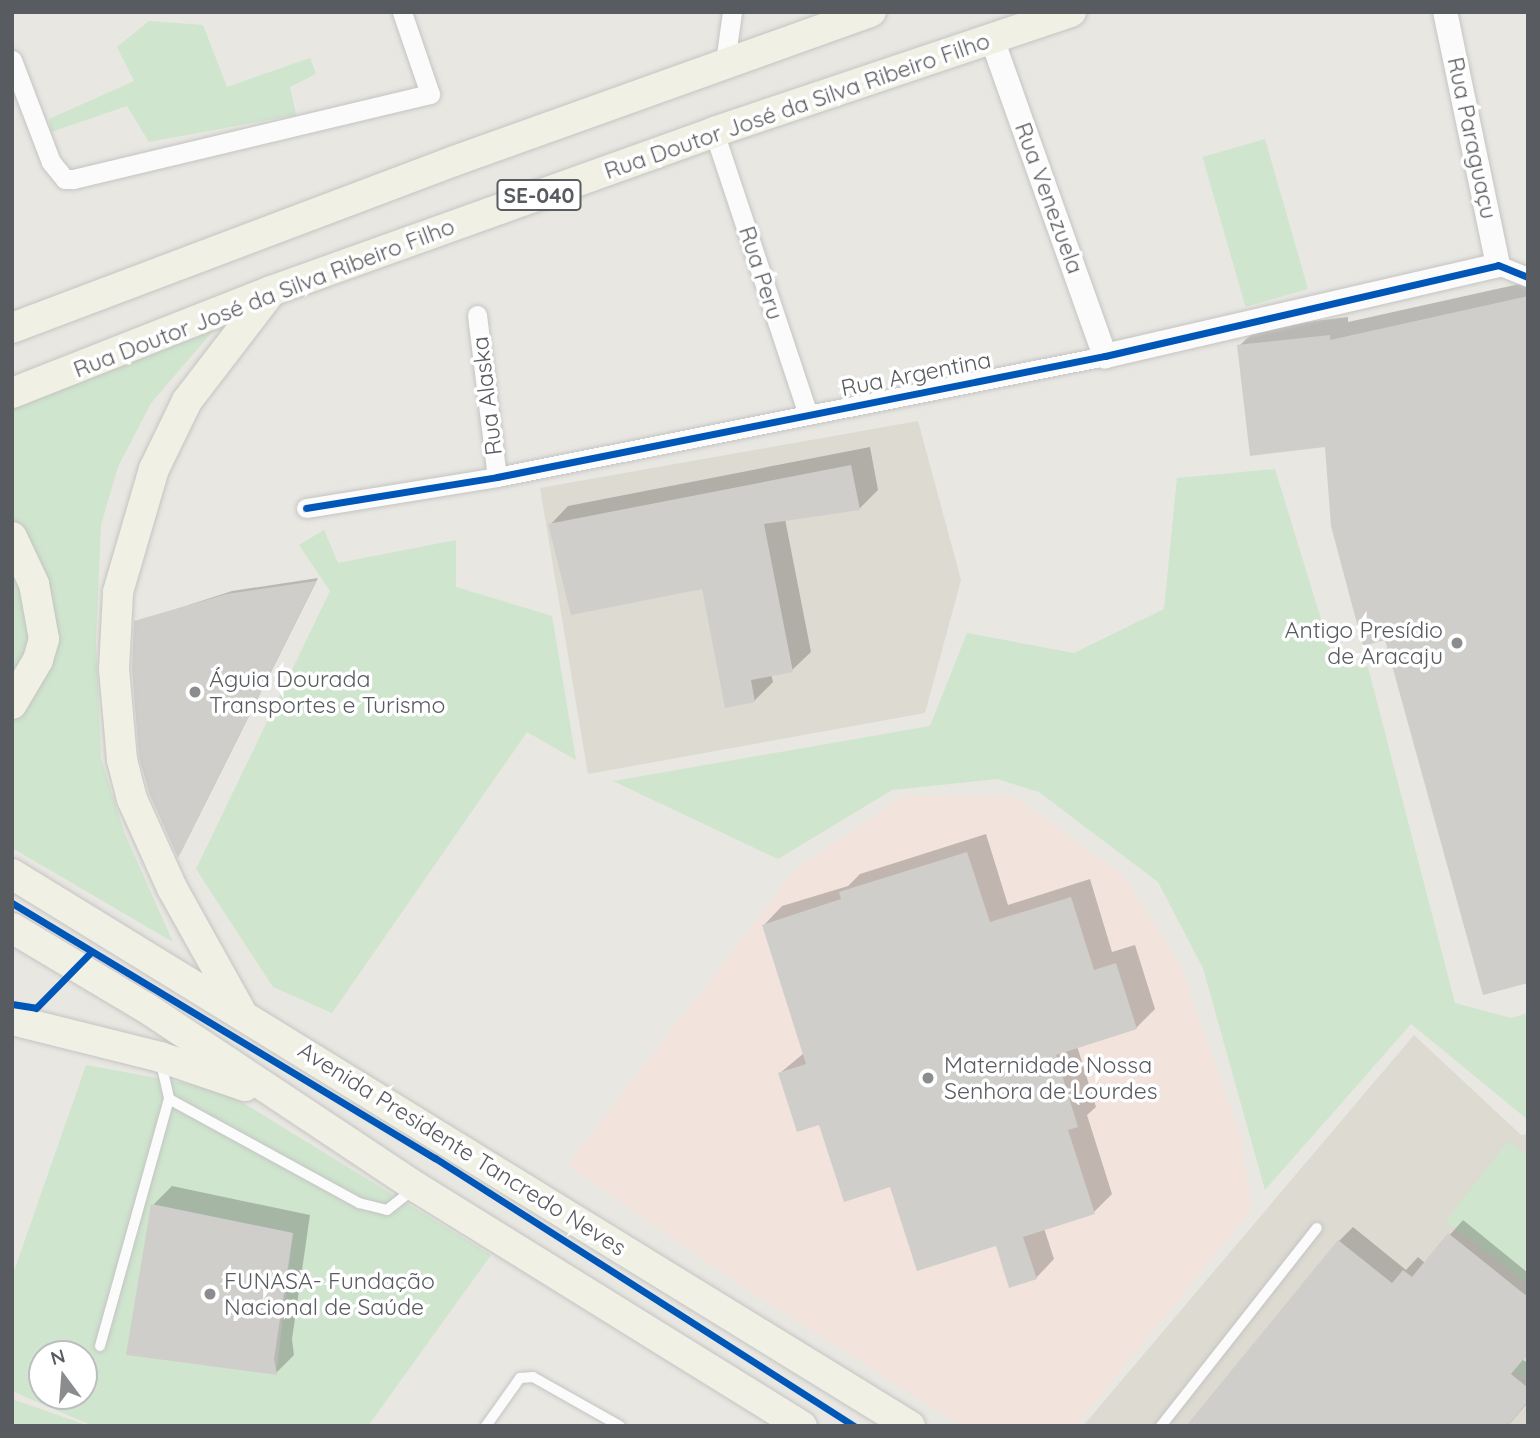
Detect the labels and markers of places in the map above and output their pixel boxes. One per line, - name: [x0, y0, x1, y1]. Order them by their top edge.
- place label: Antigo Presídio de Aracaju: [1285, 616, 1443, 670]
- marker: Antigo Presídio de Aracaju: [1449, 635, 1465, 651]
- place label: Águia Dourada Transportes e Turismo: [209, 665, 445, 719]
- marker: Águia Dourada Transportes e Turismo: [187, 684, 203, 700]
- place label: Maternidade Nossa Senhora de Lourdes: [944, 1051, 1157, 1105]
- marker: Maternidade Nossa Senhora de Lourdes: [918, 1068, 938, 1088]
- place label: FUNASA- Fundação Nacional de Saúde: [224, 1267, 435, 1321]
- marker: FUNASA- Fundação Nacional de Saúde: [202, 1286, 218, 1302]

